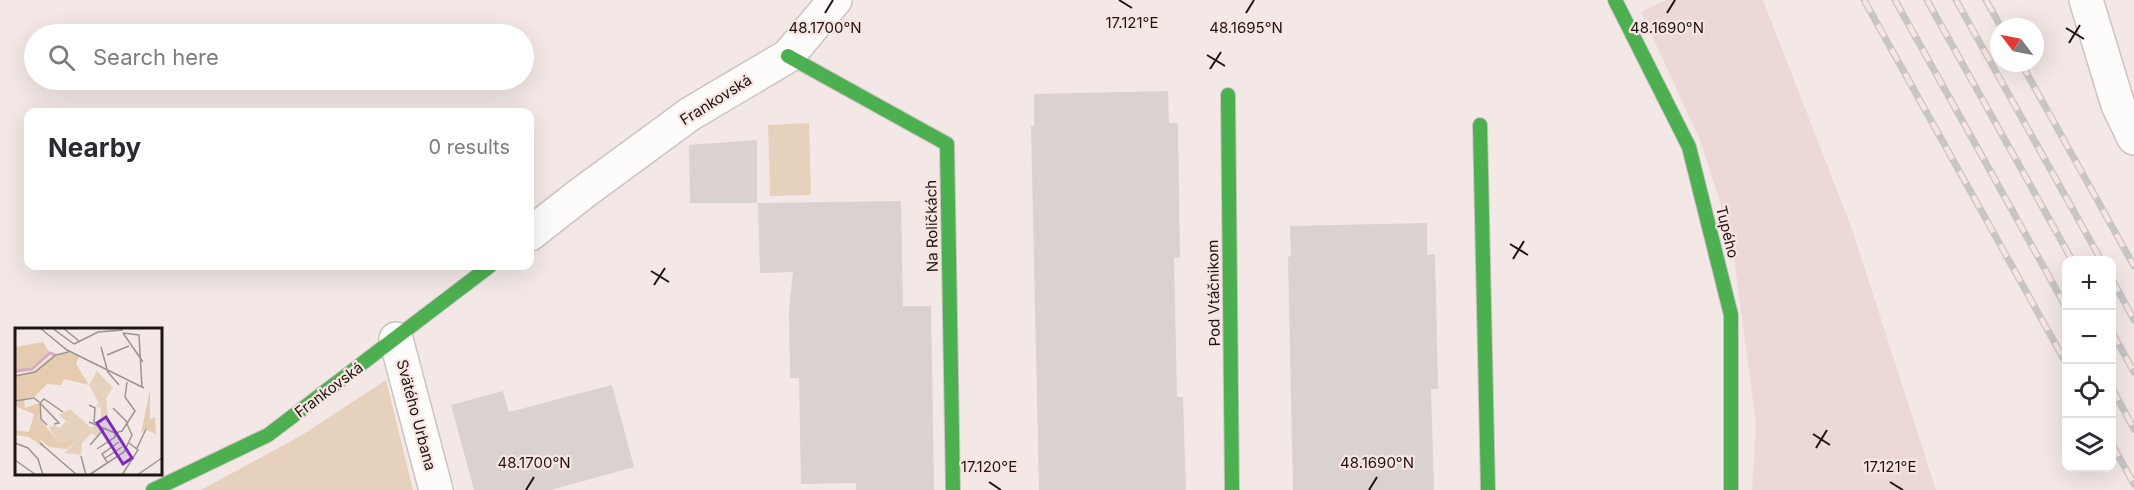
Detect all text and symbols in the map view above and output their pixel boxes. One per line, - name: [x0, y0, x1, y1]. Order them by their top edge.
- text: 17.121°E: [1106, 13, 1158, 32]
- text: 48.1700°N: [788, 18, 862, 37]
- text: 48.1695°N: [1209, 18, 1283, 37]
- text: 48.1690°N: [1630, 18, 1704, 37]
- north arrow: [1990, 18, 2044, 72]
- search box: [24, 24, 534, 90]
- icon: search: [45, 41, 78, 74]
- text: Search here: [93, 44, 219, 70]
- street label: Frankovská: [676, 70, 755, 129]
- text: Nearby: [48, 132, 141, 163]
- text: 0 results: [428, 135, 510, 159]
- street label: Na Roličkách: [921, 180, 942, 272]
- street label: Tupého: [1712, 204, 1743, 260]
- street label: Pod Vtáčnikom: [1203, 239, 1224, 347]
- map controls: [2062, 256, 2116, 472]
- button: +: [2062, 256, 2116, 310]
- button: −: [2062, 310, 2116, 364]
- inset map: [15, 328, 162, 475]
- street label: Svätého Urbana: [393, 357, 440, 472]
- street label: Frankovská: [291, 358, 367, 422]
- button: locate: [2062, 364, 2116, 418]
- button: layers: [2062, 418, 2116, 472]
- text: 48.1700°N: [497, 453, 571, 472]
- text: 48.1690°N: [1340, 453, 1414, 472]
- text: 17.120°E: [961, 457, 1017, 476]
- text: 17.121°E: [1864, 457, 1916, 476]

